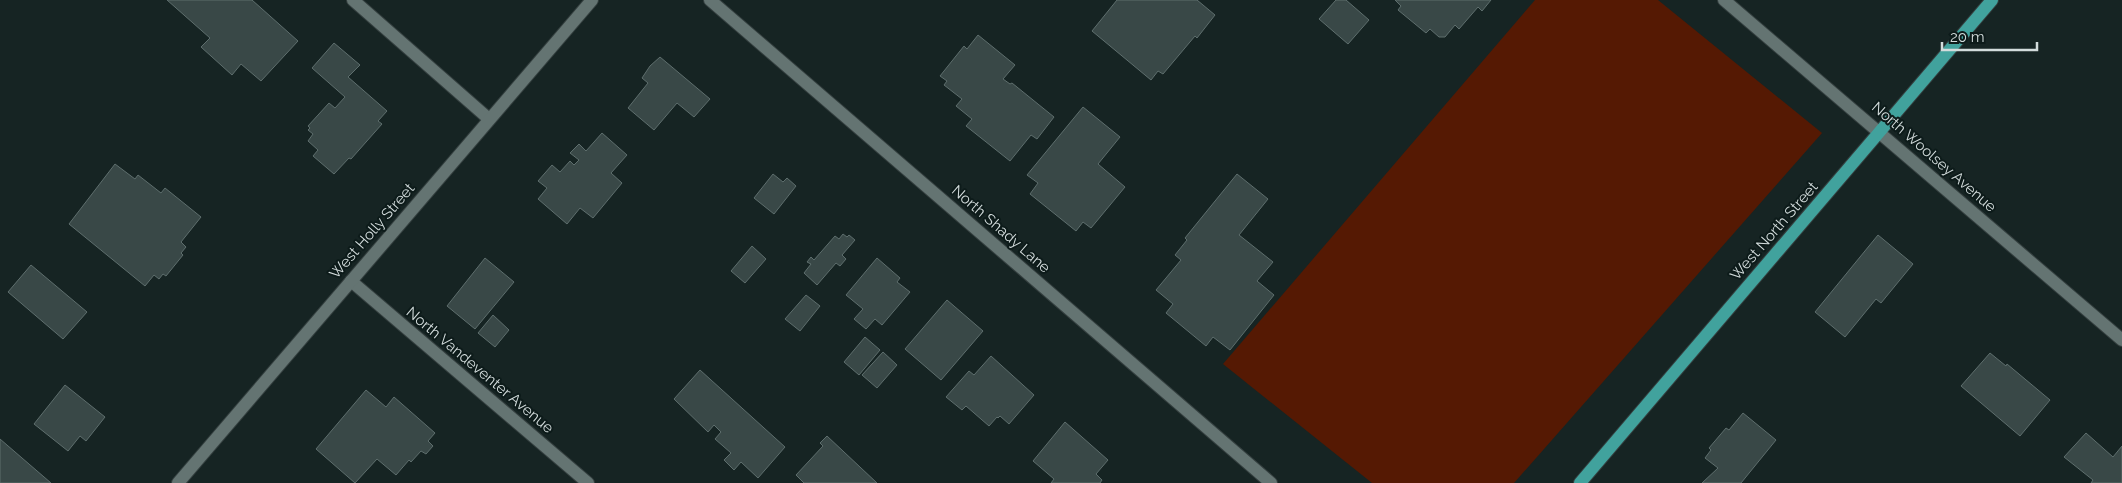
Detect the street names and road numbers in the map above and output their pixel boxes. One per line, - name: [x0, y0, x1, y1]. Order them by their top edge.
- street label: North Woolsey Avenue: [1868, 98, 2000, 216]
- street label: West North Street: [1726, 178, 1822, 284]
- street label: West Holly Street: [326, 180, 418, 282]
- street label: North Shady Lane: [948, 181, 1054, 277]
- street label: North Vandeventer Avenue: [403, 303, 557, 437]

